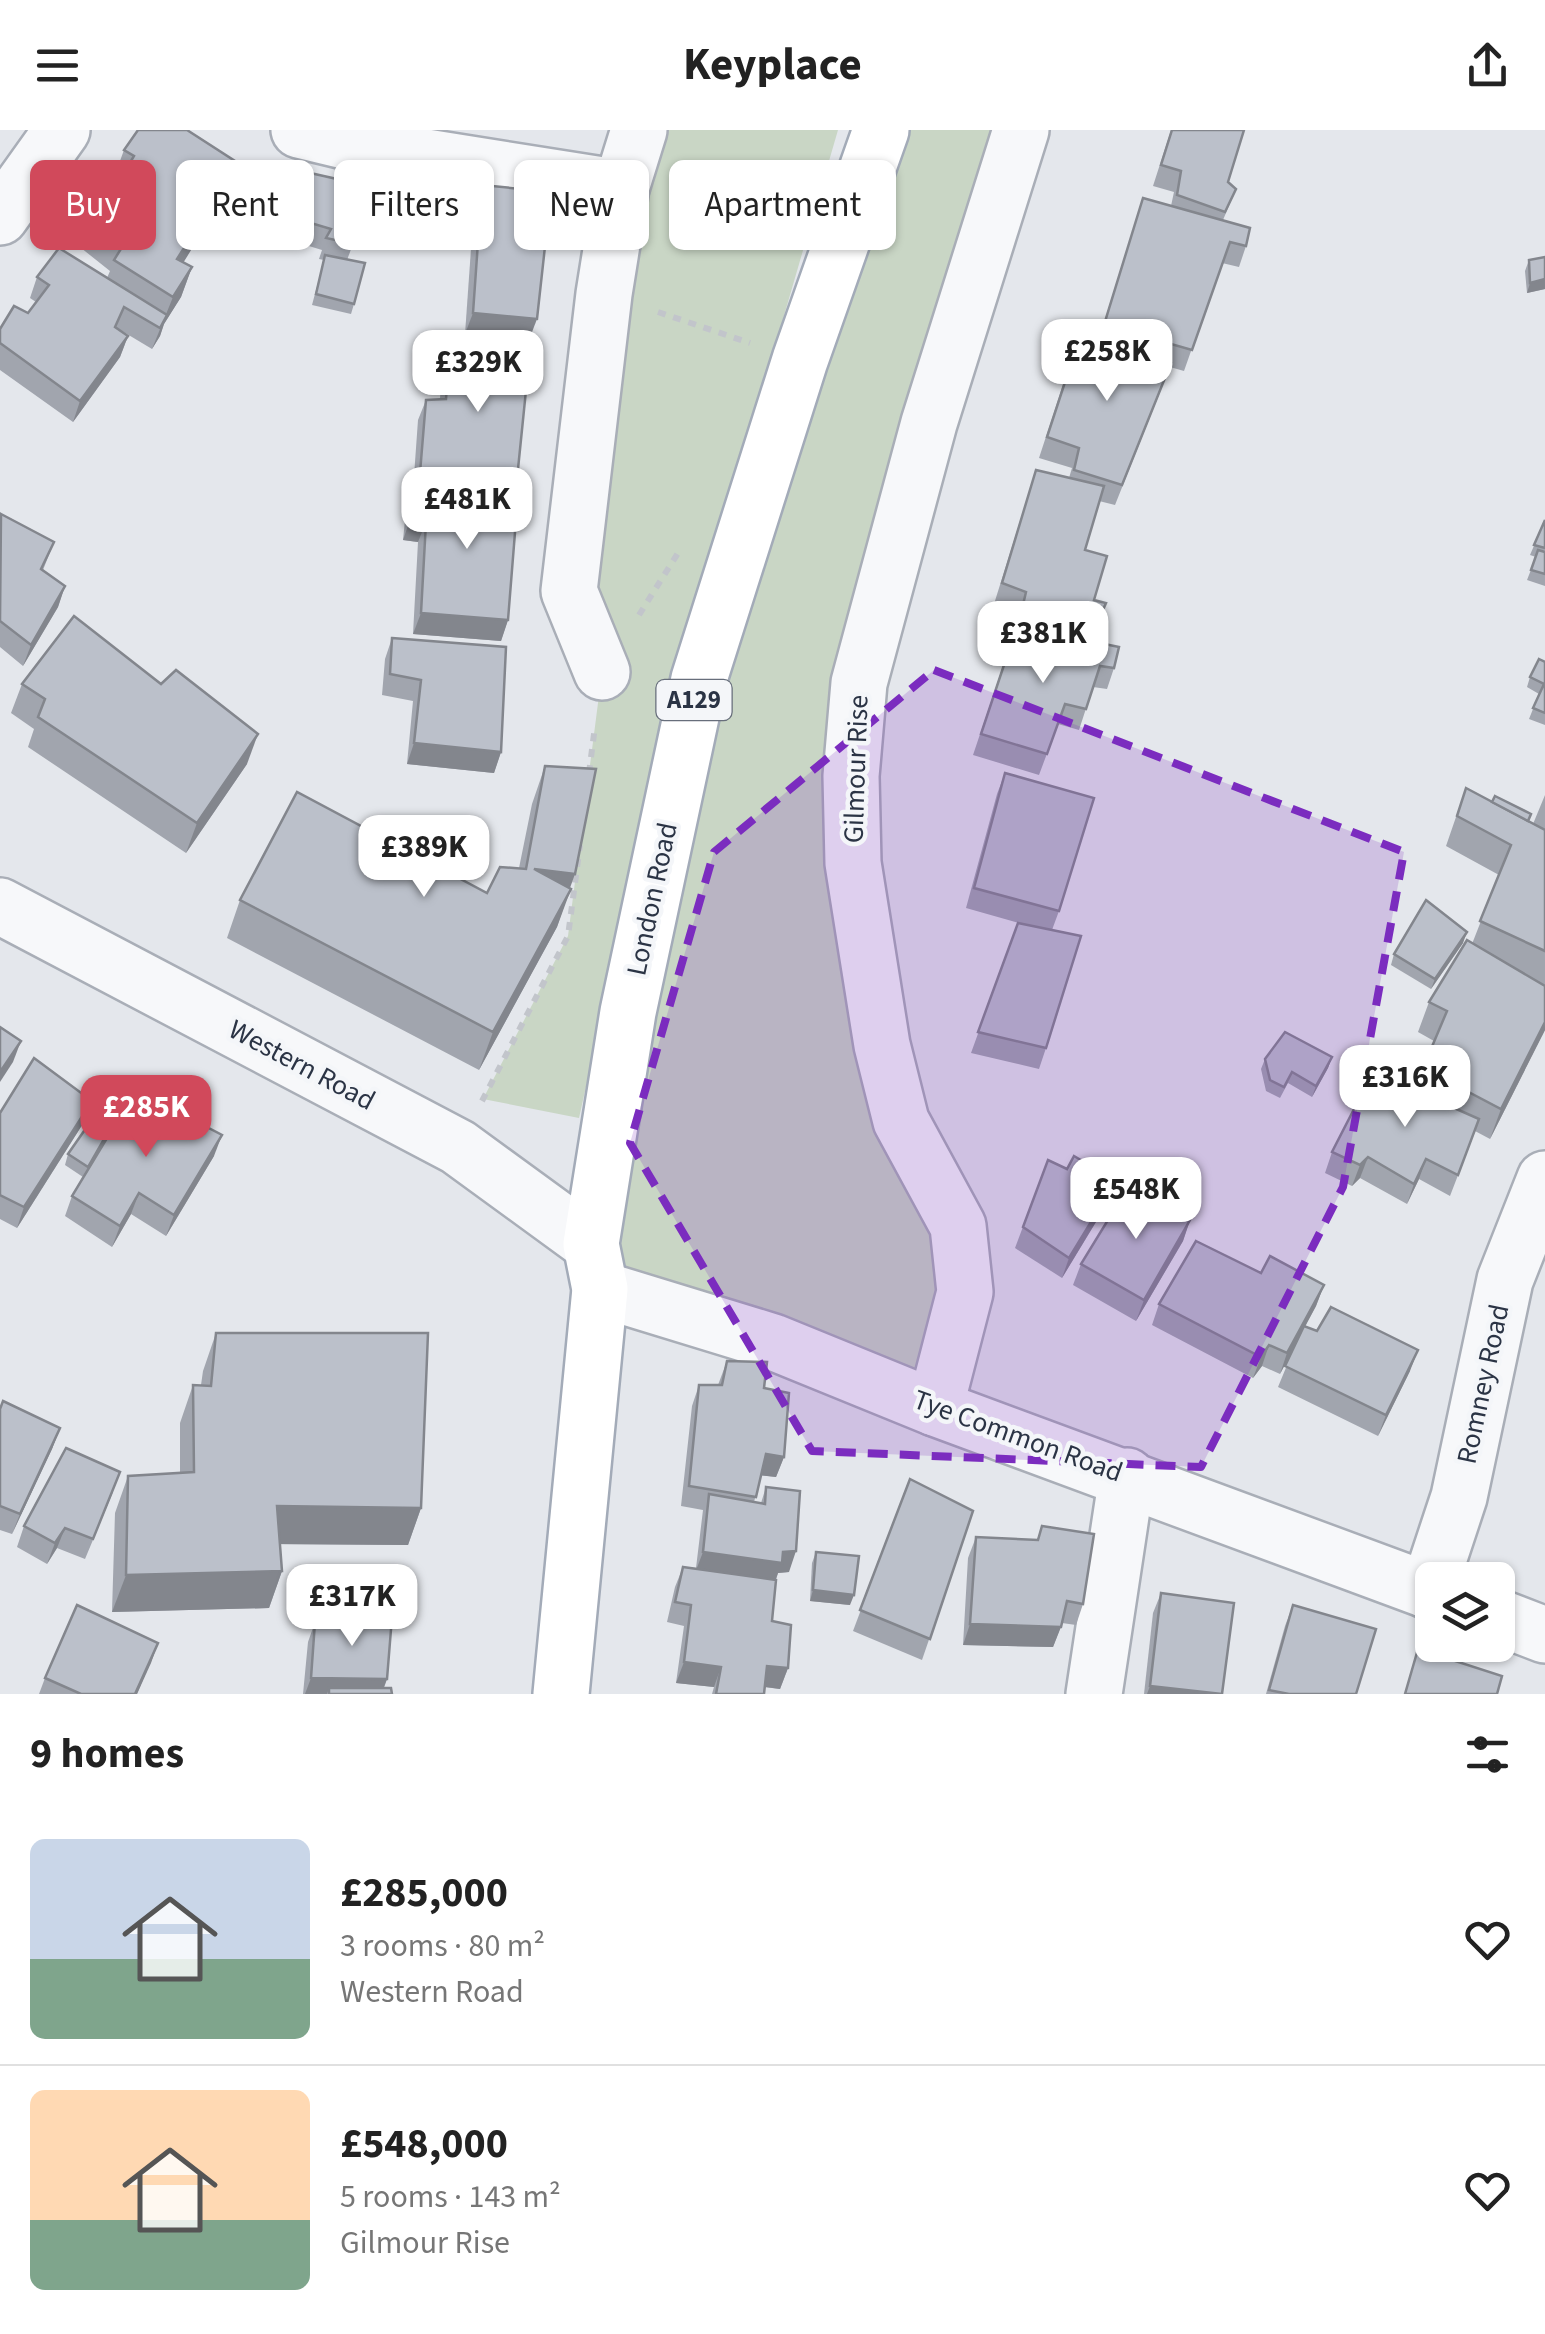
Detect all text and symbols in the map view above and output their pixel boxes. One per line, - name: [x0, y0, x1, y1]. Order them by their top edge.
- text: Keyplace: [683, 33, 862, 97]
- icon: menu: [30, 38, 85, 93]
- icon: share: [1460, 38, 1515, 93]
- chip: Buy: [30, 160, 156, 250]
- chip: Rent: [176, 160, 314, 250]
- chip: Filters: [334, 160, 494, 250]
- chip: New: [514, 160, 649, 250]
- chip: Apartment: [669, 160, 896, 250]
- pin: £258K: [1037, 319, 1177, 404]
- text: £258K: [1063, 328, 1151, 374]
- pin: £329K: [408, 330, 548, 415]
- text: £329K: [434, 339, 522, 385]
- pin: £481K: [397, 467, 537, 552]
- text: £481K: [423, 476, 511, 522]
- pin: £381K: [973, 601, 1113, 686]
- text: £381K: [999, 610, 1087, 656]
- road number: A129: [656, 680, 732, 720]
- street label: Gilmour Rise: [833, 694, 879, 844]
- pin: £389K: [354, 815, 494, 900]
- street label: London Road: [616, 819, 688, 979]
- text: £389K: [380, 824, 468, 870]
- street label: Western Road: [222, 1010, 382, 1120]
- pin: £316K: [1335, 1045, 1475, 1130]
- text: £316K: [1361, 1054, 1449, 1100]
- pin: £285K: [76, 1075, 216, 1160]
- text: £285K: [102, 1084, 190, 1130]
- pin: £548K: [1066, 1157, 1206, 1242]
- text: £548K: [1092, 1166, 1180, 1212]
- street label: Romney Road: [1447, 1301, 1519, 1467]
- street label: Tye Common Road: [908, 1380, 1128, 1492]
- map controls: [1415, 1562, 1515, 1662]
- button: layers: [1415, 1562, 1515, 1662]
- pin: £317K: [282, 1564, 422, 1649]
- text: £317K: [308, 1573, 396, 1619]
- text: 9 homes: [30, 1724, 184, 1784]
- icon: filters: [1460, 1727, 1515, 1782]
- text: £285,000: [340, 1863, 508, 1923]
- icon: home: [110, 1879, 230, 1999]
- icon: heart: [1460, 1912, 1515, 1967]
- text: 3 rooms · 80 m²: [340, 1923, 545, 1969]
- text: Western Road: [340, 1969, 524, 2015]
- text: £548,000: [340, 2114, 508, 2174]
- icon: home: [110, 2130, 230, 2250]
- icon: heart: [1460, 2163, 1515, 2218]
- text: 5 rooms · 143 m²: [340, 2174, 561, 2220]
- text: Gilmour Rise: [340, 2220, 510, 2266]

